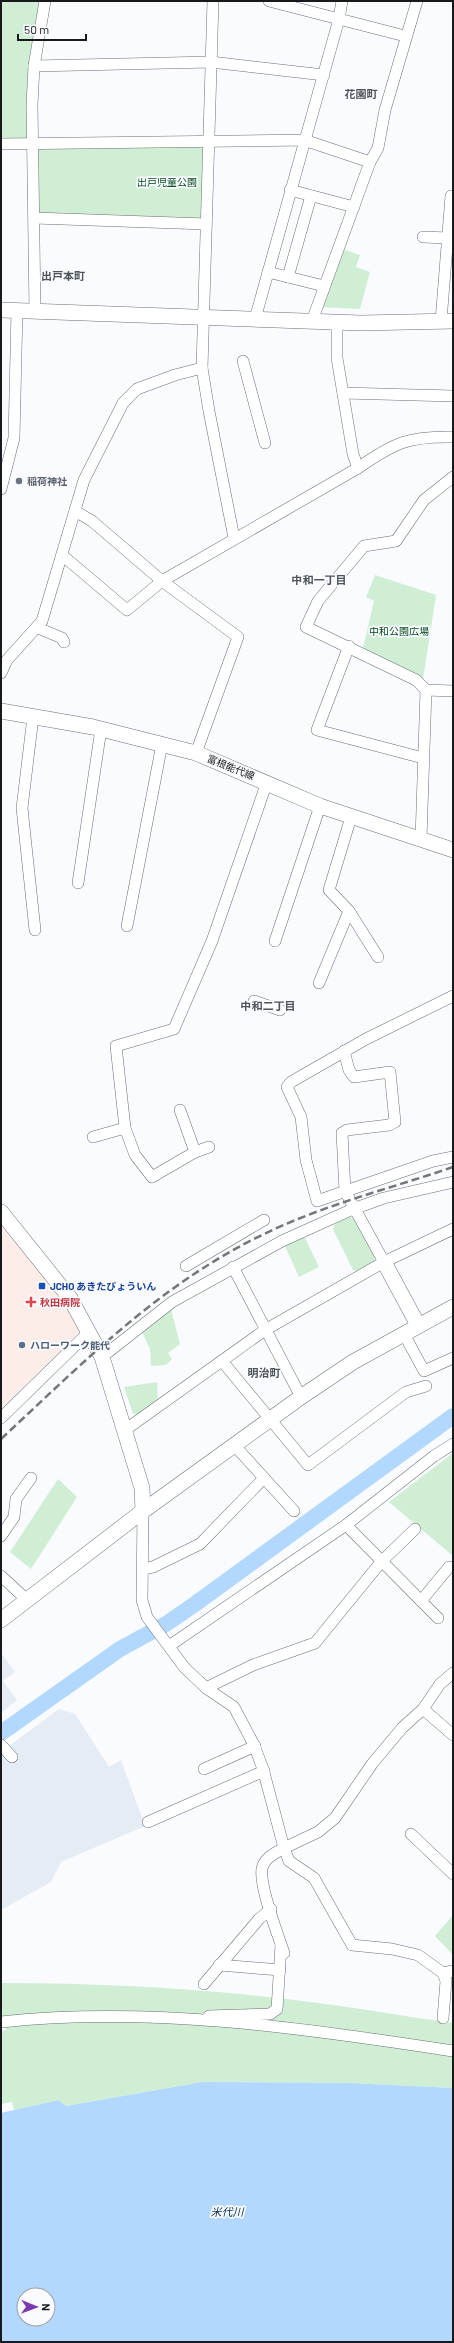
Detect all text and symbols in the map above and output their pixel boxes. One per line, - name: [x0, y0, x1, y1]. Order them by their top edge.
- scale bar: [18, 16, 86, 42]
- text: 50 m: [24, 22, 49, 36]
- district label: 花園町: [345, 87, 378, 100]
- park label: 出戸児童公園: [137, 176, 197, 188]
- district label: 出戸本町: [41, 269, 85, 282]
- place label: 稲荷神社: [27, 475, 68, 487]
- marker: 稲荷神社: [14, 476, 24, 486]
- district label: 中和一丁目: [292, 573, 347, 586]
- park label: 中和公園広場: [369, 625, 429, 637]
- street label: 富根能代線: [206, 752, 256, 782]
- district label: 中和二丁目: [241, 999, 296, 1012]
- place label: JCHO あきたびょういん: [50, 1280, 156, 1292]
- marker: JCHO あきたびょういん: [37, 1281, 47, 1291]
- marker: 秋田病院: [25, 1296, 37, 1308]
- place label: 秋田病院: [40, 1296, 80, 1308]
- place label: ハローワーク能代: [30, 1339, 110, 1351]
- marker: ハローワーク能代: [17, 1340, 27, 1350]
- district label: 明治町: [248, 1366, 281, 1379]
- water label: 米代川: [211, 2205, 244, 2218]
- north arrow: [16, 2287, 56, 2327]
- text: N: [40, 2303, 53, 2311]

